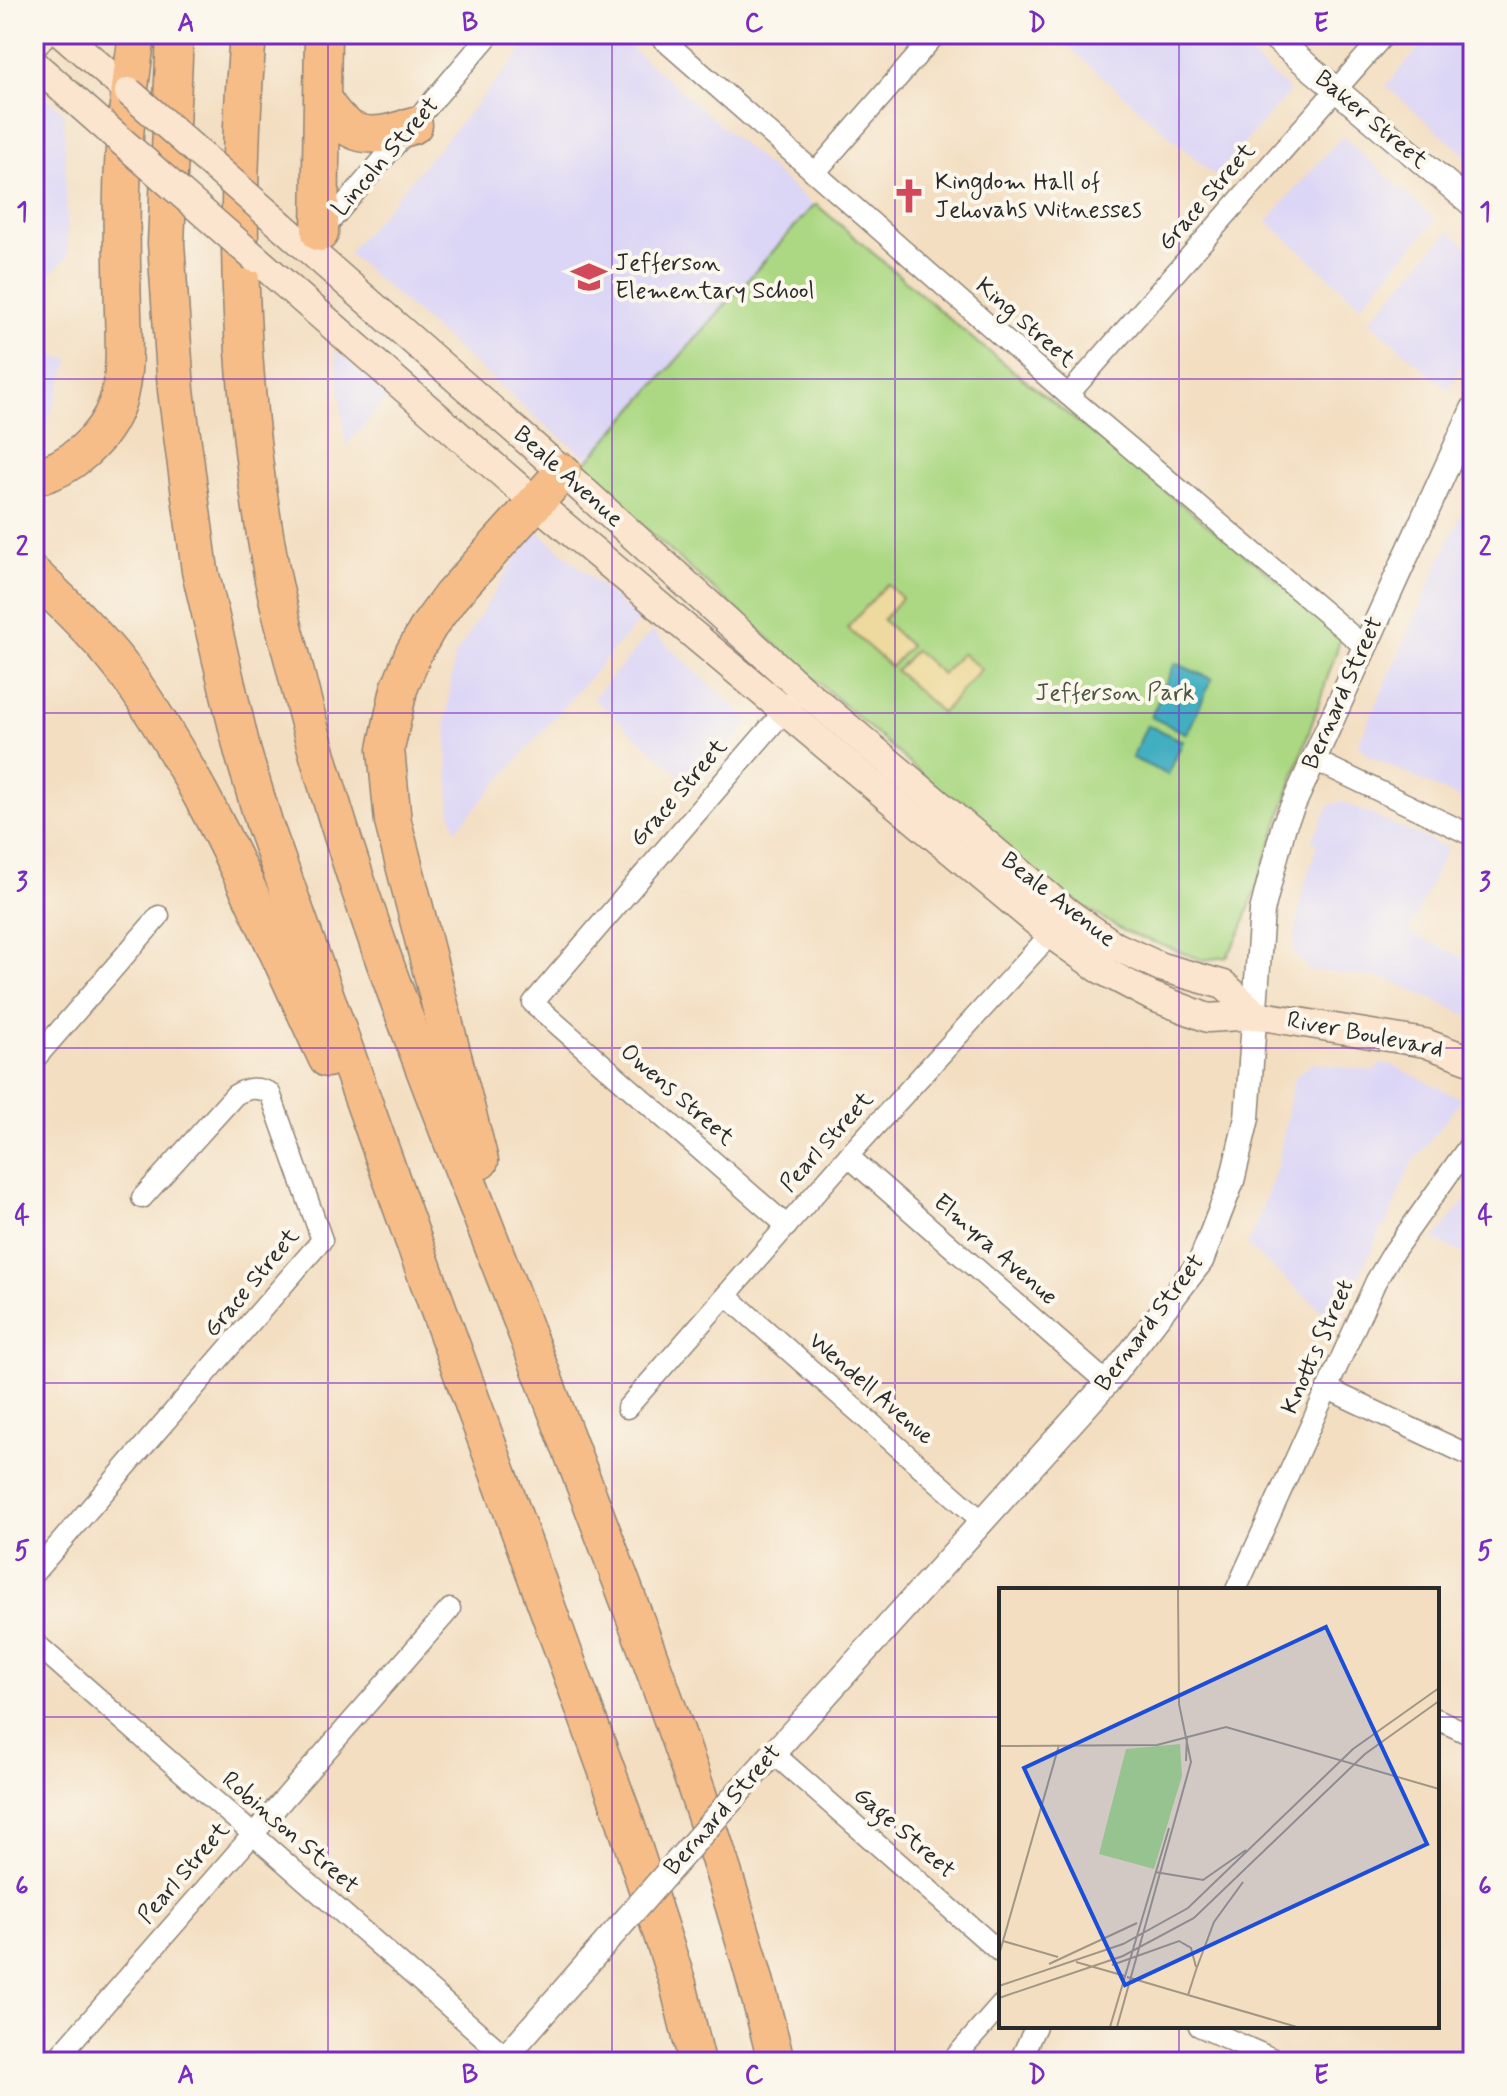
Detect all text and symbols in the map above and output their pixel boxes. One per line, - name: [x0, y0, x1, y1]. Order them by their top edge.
- text: A: [177, 7, 195, 41]
- text: B: [462, 7, 478, 41]
- text: C: [745, 7, 764, 41]
- text: D: [1028, 7, 1046, 41]
- text: E: [1313, 7, 1329, 41]
- street label: Baker Street: [1308, 64, 1434, 176]
- street label: Lincoln Street: [325, 91, 447, 223]
- street label: Grace Street: [1151, 136, 1263, 258]
- place label: Kingdom Hall of Jehovahs Witnesses: [935, 167, 1142, 226]
- church icon: Kingdom Hall of Jehovahs Witnesses: [890, 177, 928, 215]
- text: 1: [16, 196, 28, 230]
- text: 1: [1479, 196, 1491, 230]
- place label: Jefferson Elementary School: [615, 248, 814, 307]
- school or university icon: Jefferson Elementary School: [570, 258, 608, 296]
- street label: King Street: [967, 271, 1081, 376]
- street label: Beale Avenue: [507, 419, 630, 535]
- text: 2: [16, 531, 29, 565]
- text: 2: [1479, 531, 1492, 565]
- street label: Bernard Street: [1295, 612, 1391, 774]
- park label: Jefferson Park: [1035, 678, 1195, 709]
- street label: Grace Street: [623, 732, 735, 854]
- street label: Beale Avenue: [994, 845, 1122, 955]
- text: 3: [16, 866, 28, 900]
- text: 3: [1479, 866, 1491, 900]
- street label: River Boulevard: [1284, 1005, 1446, 1065]
- street label: Owens Street: [613, 1037, 741, 1153]
- street label: Pearl Street: [773, 1085, 881, 1199]
- street label: Elmyra Avenue: [926, 1187, 1064, 1313]
- text: 4: [14, 1200, 30, 1234]
- text: 4: [1477, 1200, 1493, 1234]
- street label: Grace Street: [197, 1222, 307, 1344]
- street label: Bernard Street: [1088, 1248, 1212, 1398]
- street label: Knotts Street: [1275, 1275, 1361, 1419]
- street label: Wendell Avenue: [802, 1326, 940, 1452]
- text: 5: [14, 1535, 30, 1569]
- text: 5: [1477, 1535, 1493, 1569]
- inset map: [999, 1588, 1439, 2028]
- street label: Bernard Street: [657, 1738, 789, 1882]
- street label: Robinson Street: [215, 1765, 365, 1901]
- street label: Gage Street: [844, 1780, 962, 1888]
- street label: Pearl Street: [131, 1815, 237, 1931]
- text: 6: [15, 1870, 29, 1904]
- text: 6: [1478, 1870, 1492, 1904]
- text: A: [177, 2059, 195, 2093]
- text: B: [462, 2059, 478, 2093]
- text: C: [745, 2059, 764, 2093]
- text: D: [1028, 2059, 1046, 2093]
- text: E: [1313, 2059, 1329, 2093]

